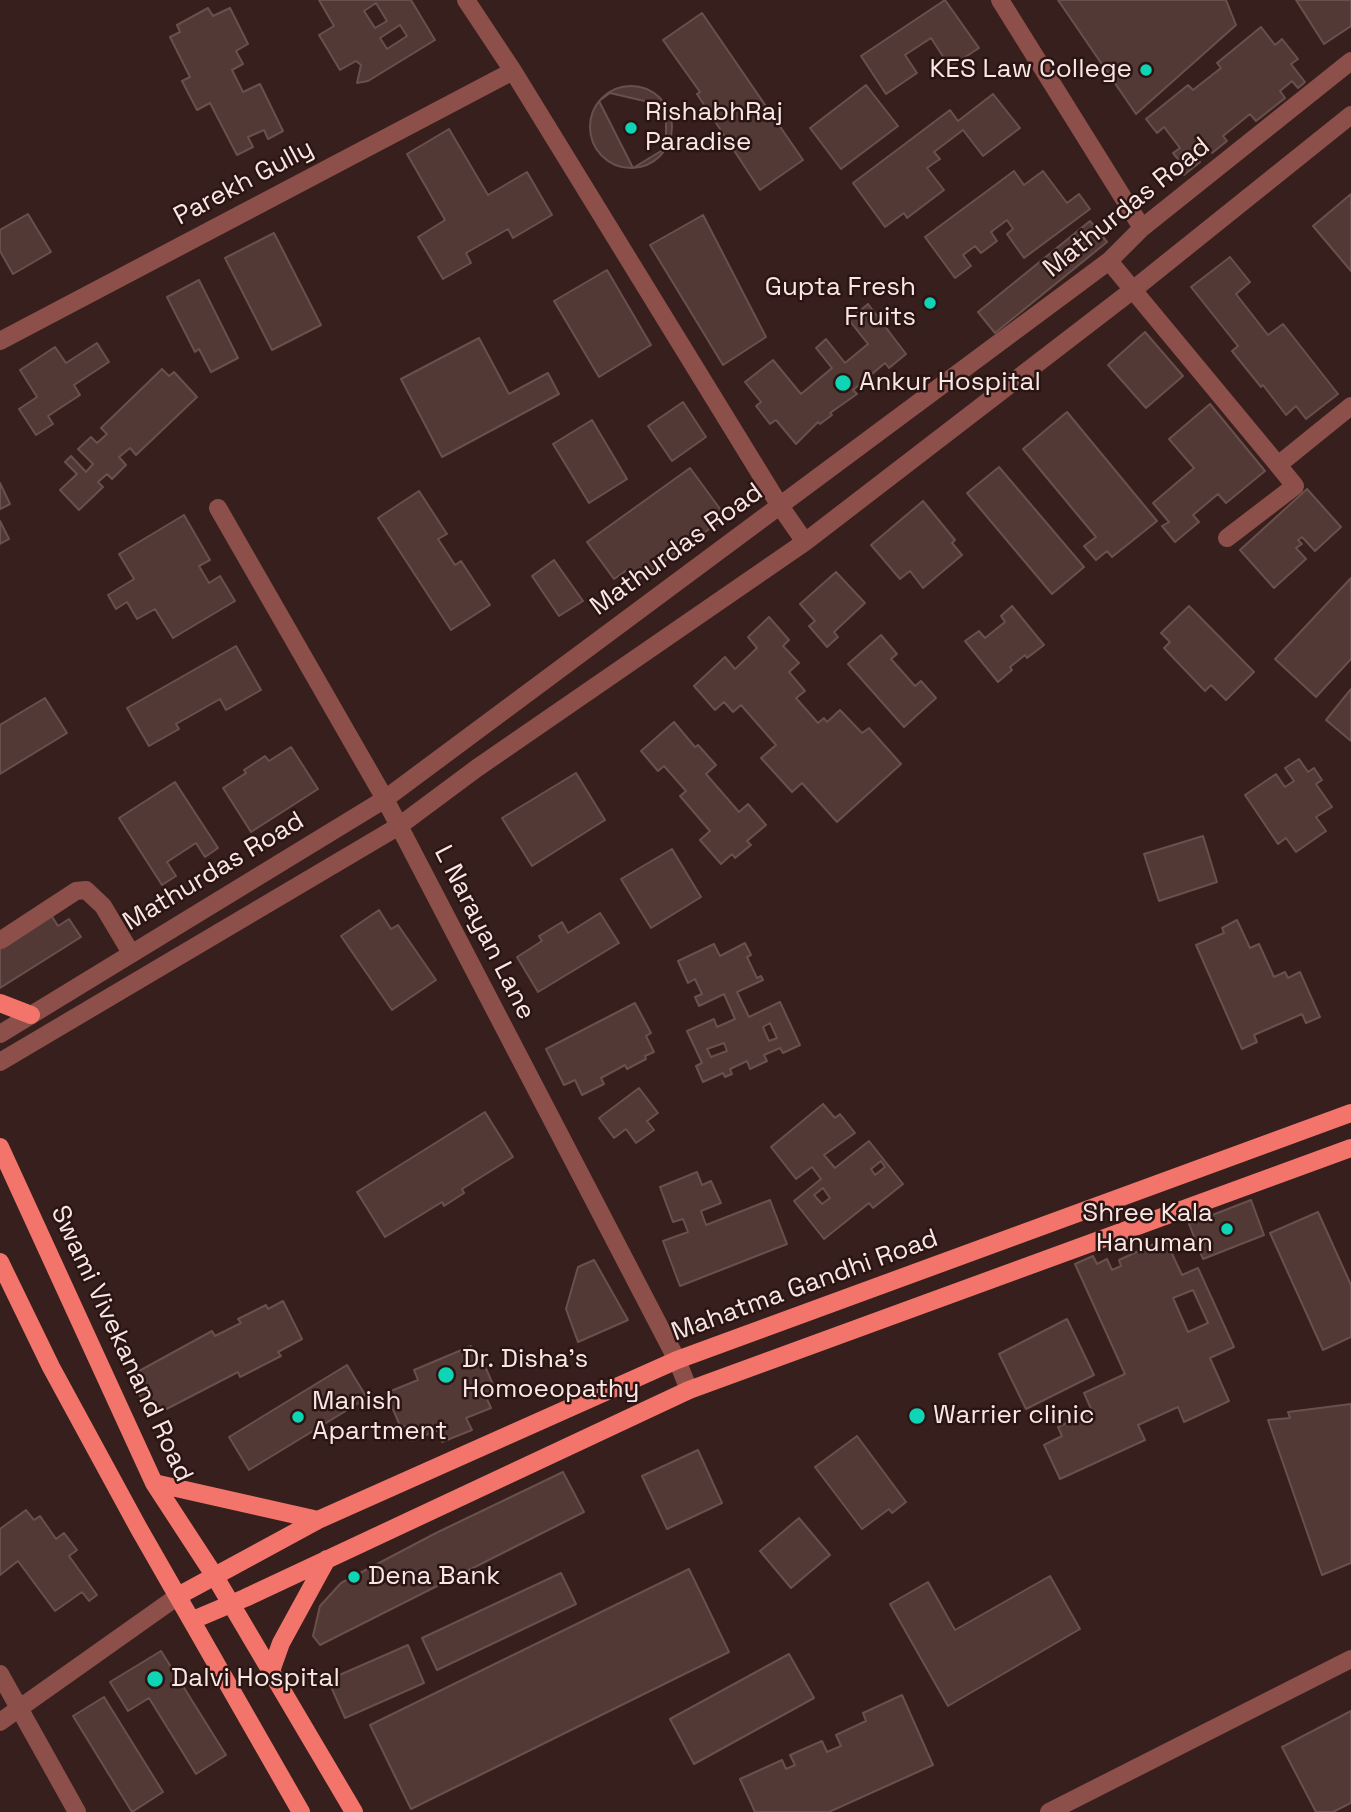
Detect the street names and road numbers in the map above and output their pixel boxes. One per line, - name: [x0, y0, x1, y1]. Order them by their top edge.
- street label: Mathurdas Road: [1037, 131, 1217, 285]
- street label: Parekh Gully: [169, 133, 319, 233]
- street label: Mathurdas Road: [585, 477, 769, 623]
- street label: Mathurdas Road: [118, 806, 310, 938]
- street label: L Narayan Lane: [427, 841, 541, 1025]
- street label: Swami Vivekanand Road: [43, 1201, 199, 1487]
- street label: Mahatma Gandhi Road: [668, 1223, 942, 1349]

